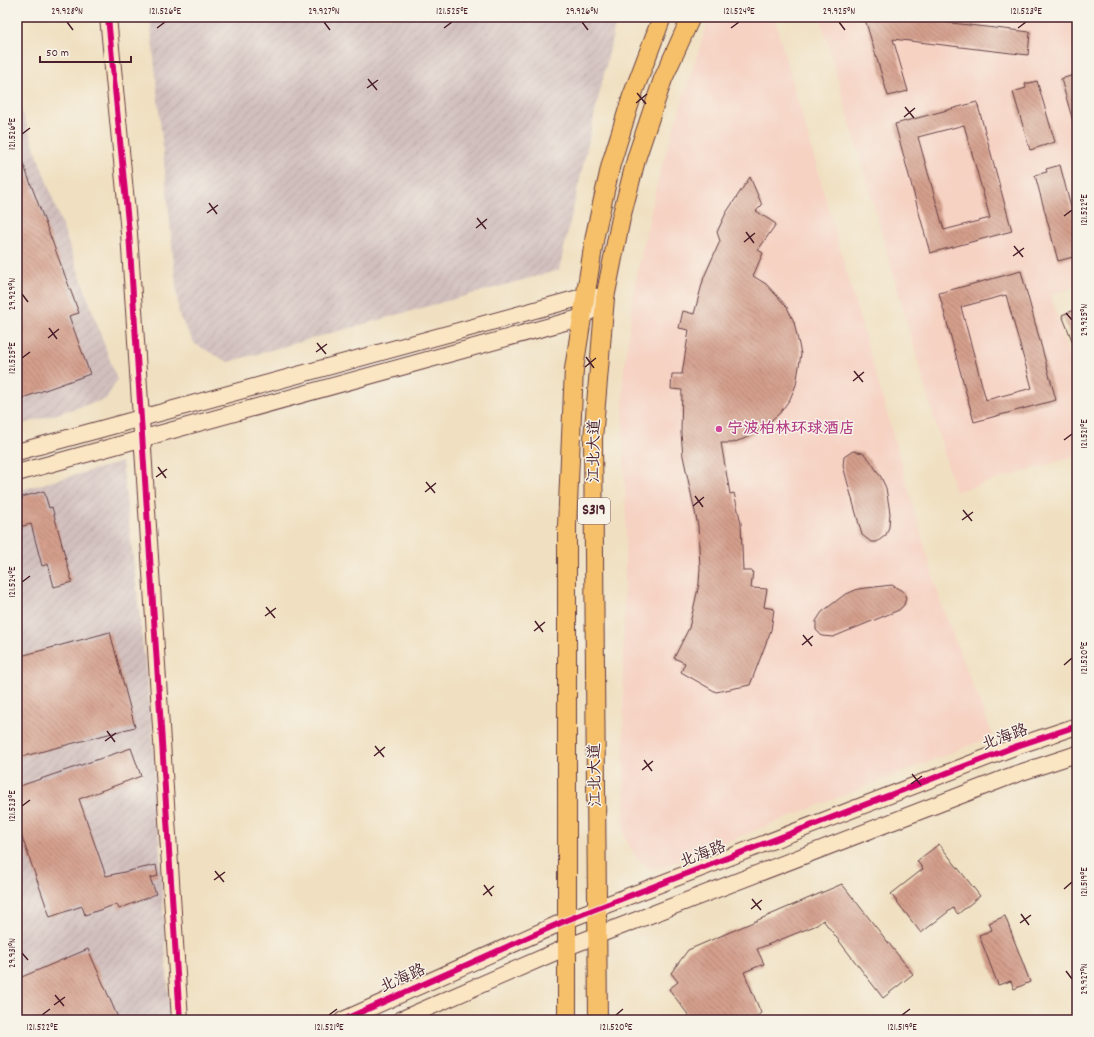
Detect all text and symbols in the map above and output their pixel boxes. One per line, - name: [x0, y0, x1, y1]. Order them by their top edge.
- text: 29.928°N: [51, 5, 83, 19]
- text: 121.526°E: [149, 5, 181, 19]
- text: 29.927°N: [308, 5, 340, 19]
- text: 121.525°E: [436, 5, 468, 19]
- text: 29.926°N: [566, 5, 598, 19]
- text: 121.524°E: [723, 5, 755, 19]
- text: 29.925°N: [823, 5, 855, 19]
- text: 121.523°E: [1010, 5, 1042, 19]
- scale bar: [40, 38, 131, 64]
- text: 50 m: [46, 45, 69, 62]
- text: 121.526°E: [6, 118, 20, 150]
- text: 121.522°E: [1078, 194, 1092, 226]
- text: 29.929°N: [6, 278, 20, 310]
- text: 29.925°N: [1078, 304, 1092, 336]
- text: 121.525°E: [6, 342, 20, 374]
- place label: 宁波柏林环球酒店: [727, 418, 855, 441]
- street label: 江北大道: [583, 419, 607, 483]
- text: 121.521°E: [1078, 419, 1092, 449]
- marker: 宁波柏林环球酒店: [714, 424, 724, 434]
- road number: S319: [578, 498, 610, 524]
- text: 121.524°E: [6, 566, 20, 598]
- text: 121.520°E: [1078, 641, 1092, 674]
- street label: 北海路: [979, 719, 1031, 757]
- street label: 江北大道: [584, 743, 608, 807]
- text: 121.523°E: [6, 790, 20, 822]
- street label: 北海路: [676, 836, 730, 874]
- text: 121.519°E: [1078, 867, 1092, 897]
- text: 29.931°N: [6, 938, 20, 968]
- street label: 北海路: [376, 959, 430, 999]
- text: 29.927°N: [1078, 963, 1092, 995]
- text: 121.522°E: [26, 1021, 58, 1035]
- text: 121.521°E: [314, 1021, 344, 1035]
- text: 121.520°E: [600, 1021, 633, 1035]
- text: 121.519°E: [887, 1021, 917, 1035]

